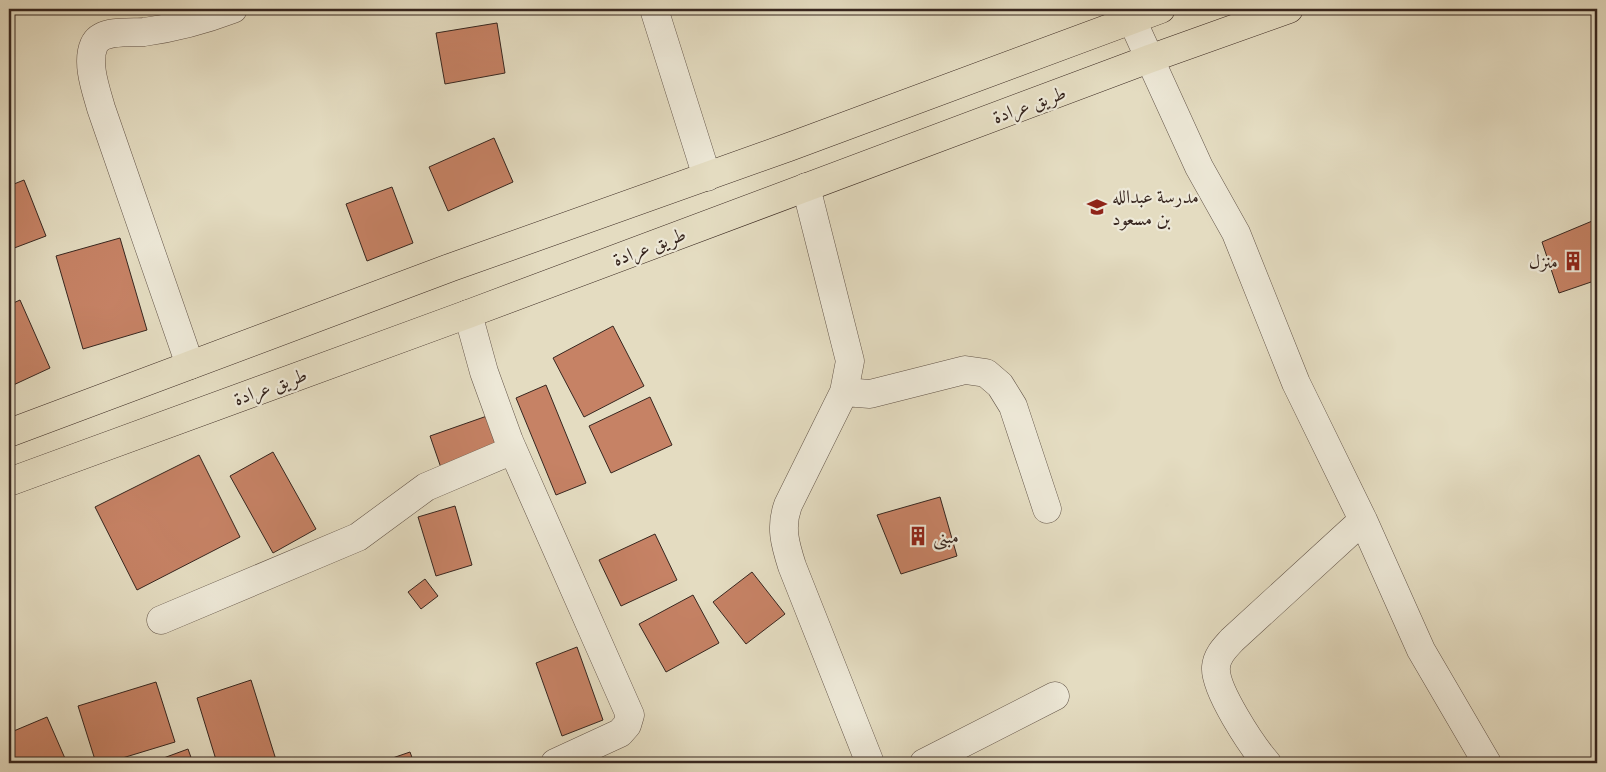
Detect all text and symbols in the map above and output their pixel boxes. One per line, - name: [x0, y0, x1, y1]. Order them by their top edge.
- street label: طريق عرادة: [990, 81, 1070, 130]
- place label: مدرسة عبدالله بن مسعود: [1112, 186, 1199, 232]
- school or university icon: مدرسة عبدالله بن مسعود: [1086, 196, 1108, 218]
- street label: طريق عرادة: [610, 223, 690, 273]
- building icon: منزل: [1562, 250, 1584, 272]
- place label: منزل: [1529, 251, 1558, 275]
- street label: طريق عرادة: [231, 363, 311, 412]
- building icon: مبنى: [907, 525, 929, 547]
- place label: مبنى: [933, 526, 959, 550]

